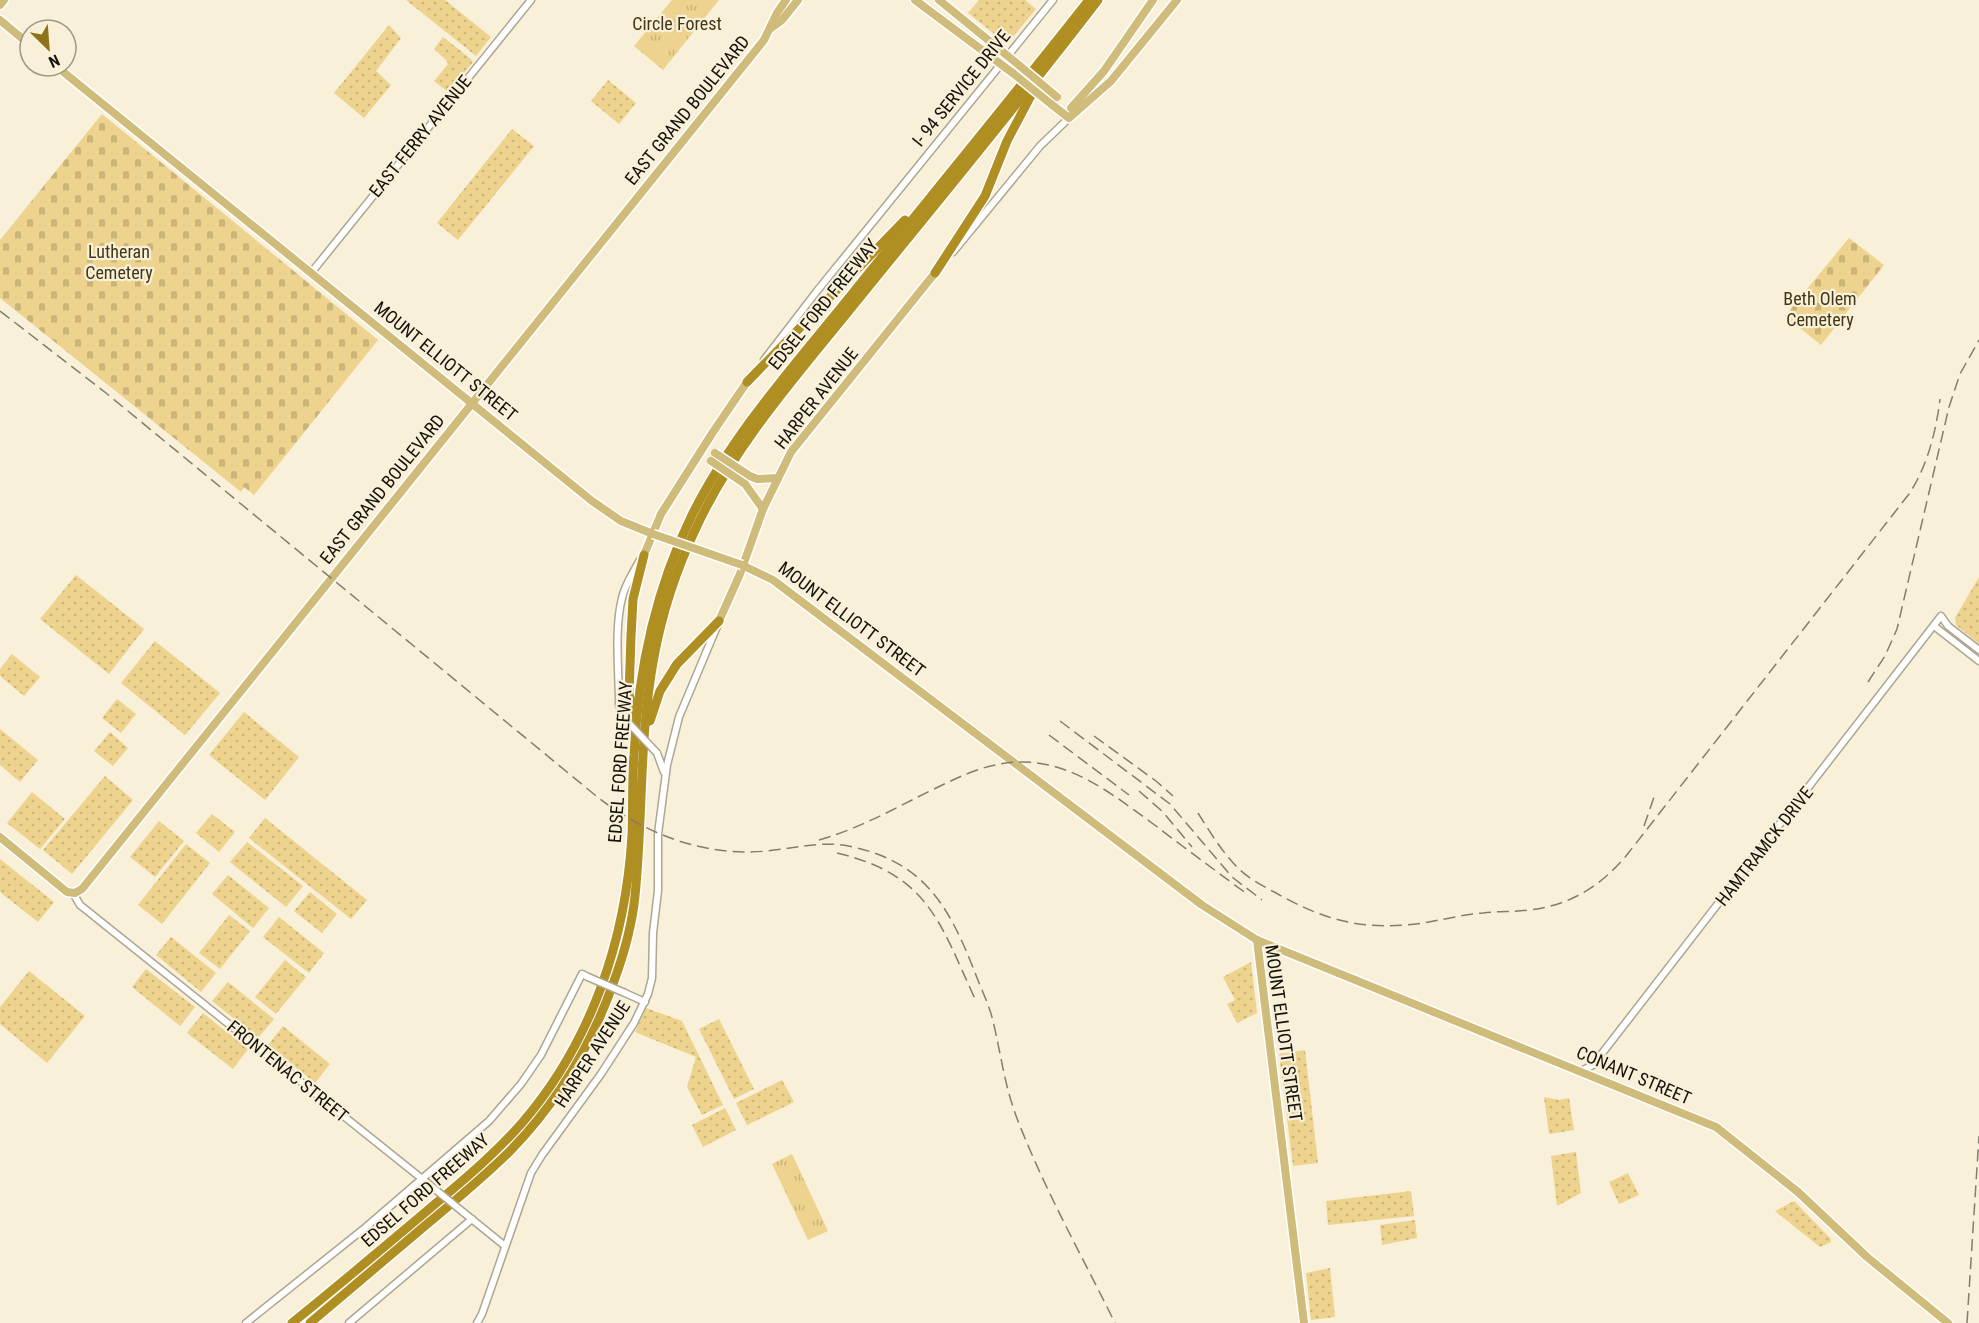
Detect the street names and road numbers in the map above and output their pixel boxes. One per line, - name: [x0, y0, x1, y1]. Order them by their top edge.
- street label: I- 94 SERVICE DRIVE: [908, 25, 1014, 151]
- street label: EAST GRAND BOULEVARD: [620, 31, 754, 189]
- street label: EAST FERRY AVENUE: [364, 71, 476, 201]
- street label: EDSEL FORD FREEWAY: [764, 234, 883, 374]
- street label: MOUNT ELLIOTT STREET: [370, 297, 522, 425]
- street label: HARPER AVENUE: [770, 343, 862, 453]
- street label: EAST GRAND BOULEVARD: [315, 410, 449, 568]
- street label: MOUNT ELLIOTT STREET: [775, 557, 929, 681]
- street label: EDSEL FORD FREEWAY: [604, 680, 636, 844]
- street label: HAMTRAMCK DRIVE: [1711, 782, 1817, 910]
- street label: MOUNT ELLIOTT STREET: [1261, 943, 1307, 1123]
- street label: HARPER AVENUE: [550, 997, 634, 1111]
- street label: FRONTENAC STREET: [223, 1016, 353, 1126]
- street label: CONANT STREET: [1574, 1041, 1694, 1109]
- street label: EDSEL FORD FREEWAY: [357, 1129, 493, 1251]

